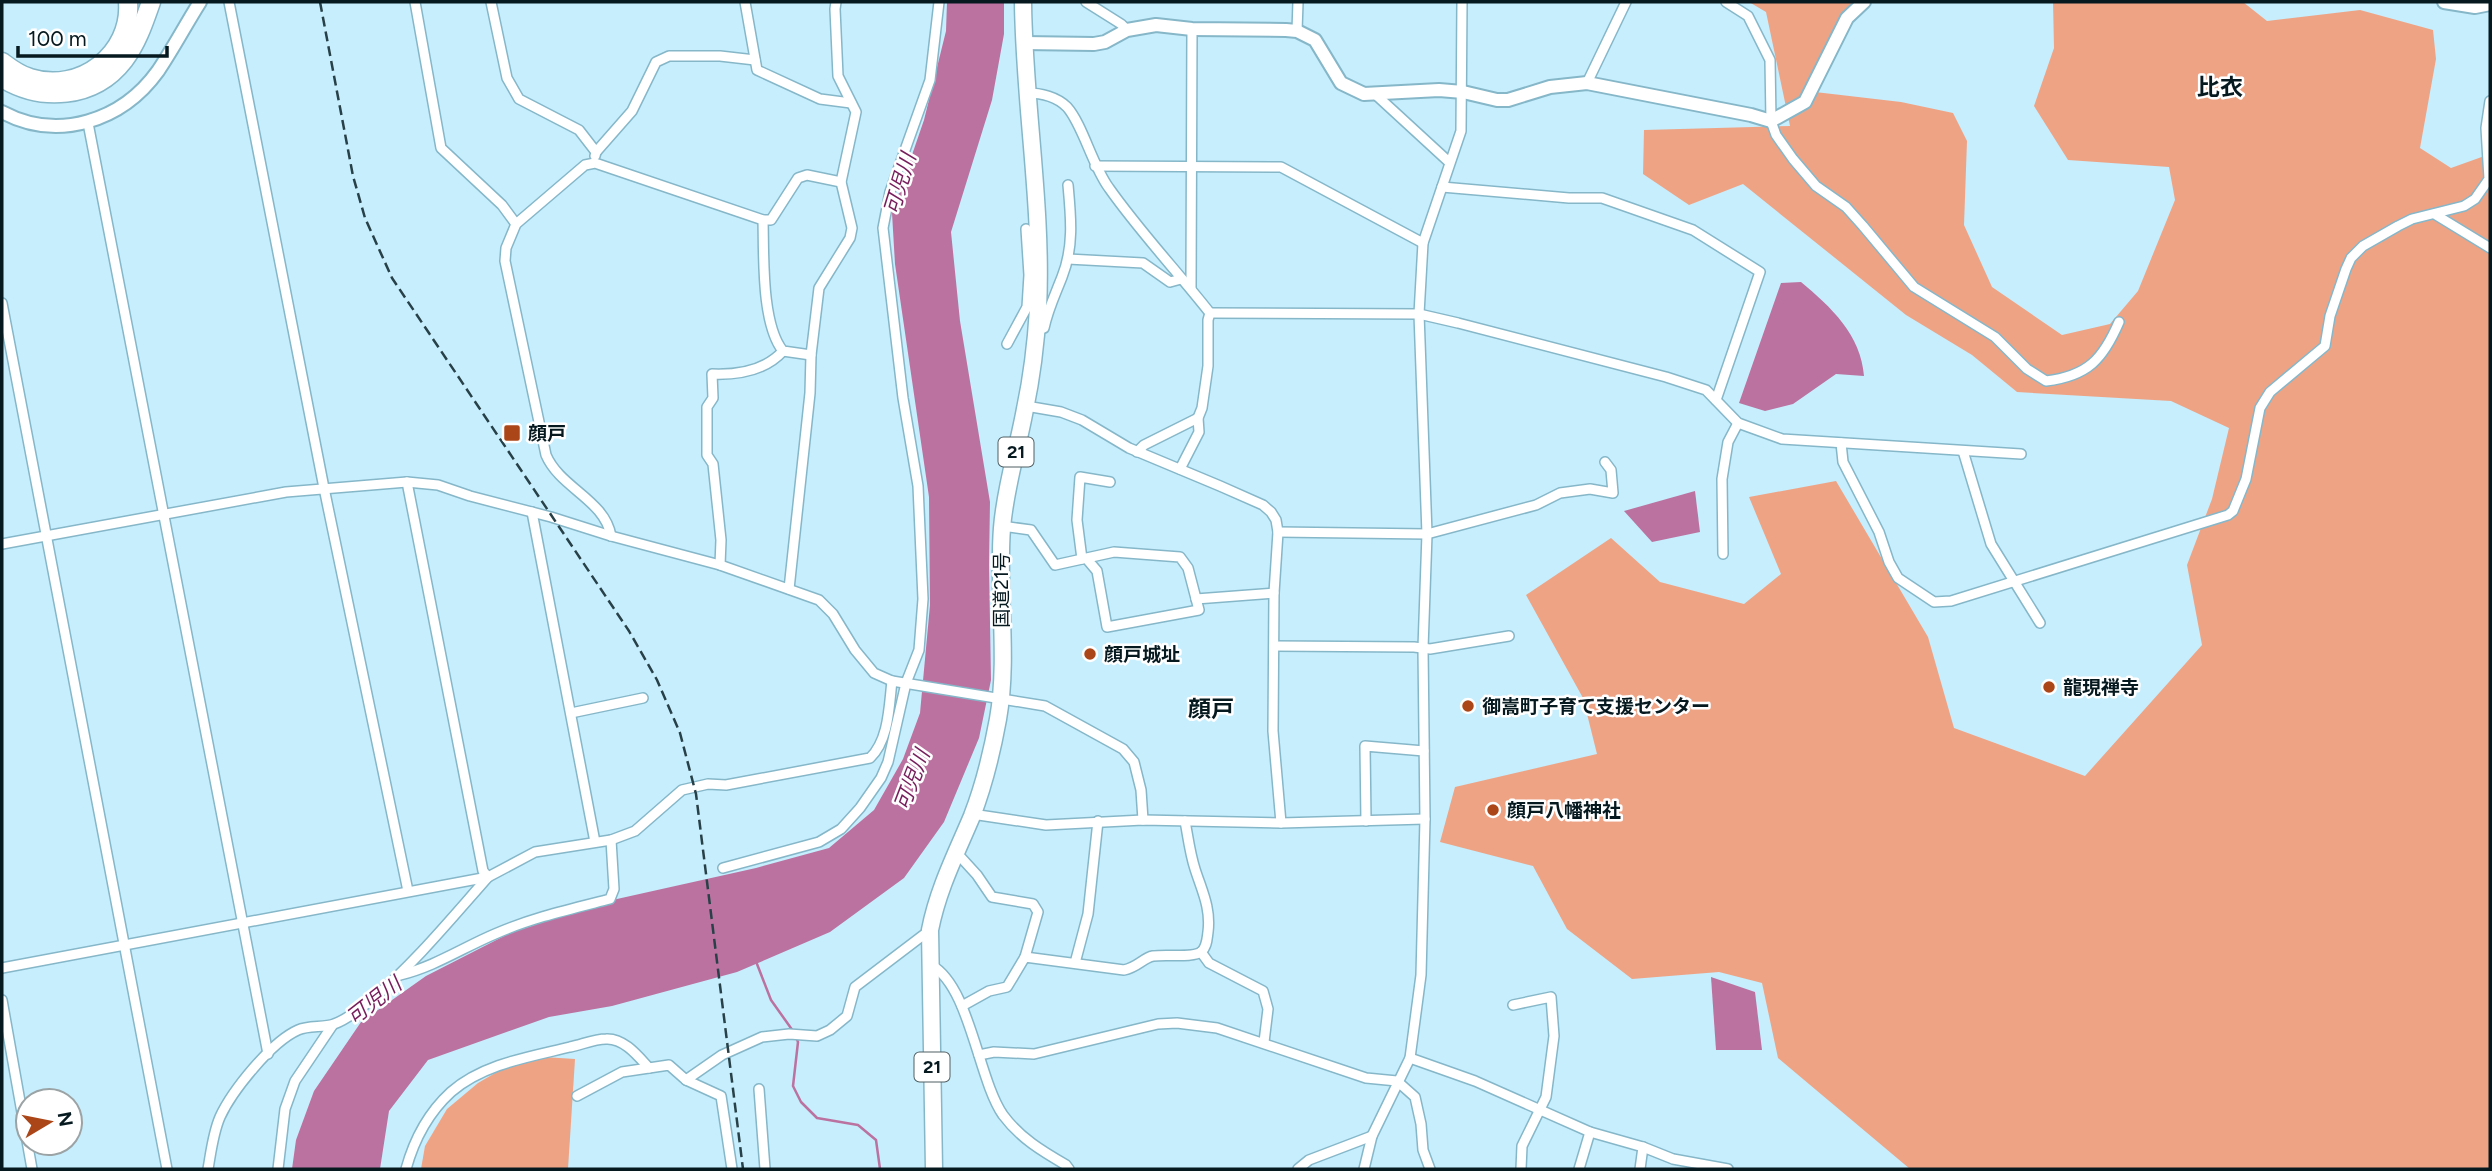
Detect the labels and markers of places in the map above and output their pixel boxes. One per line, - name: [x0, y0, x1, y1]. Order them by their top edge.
- place label: 顔戸: [528, 422, 566, 445]
- marker: 顔戸: [502, 423, 522, 443]
- place label: 顔戸城址: [1104, 643, 1180, 666]
- marker: 顔戸城址: [1082, 646, 1098, 662]
- place label: 龍現禅寺: [2063, 676, 2139, 699]
- marker: 龍現禅寺: [2041, 679, 2057, 695]
- place label: 御嵩町子育て支援センター: [1482, 695, 1710, 718]
- marker: 御嵩町子育て支援センター: [1460, 698, 1476, 714]
- place label: 顔戸八幡神社: [1507, 799, 1621, 822]
- marker: 顔戸八幡神社: [1485, 802, 1501, 818]

